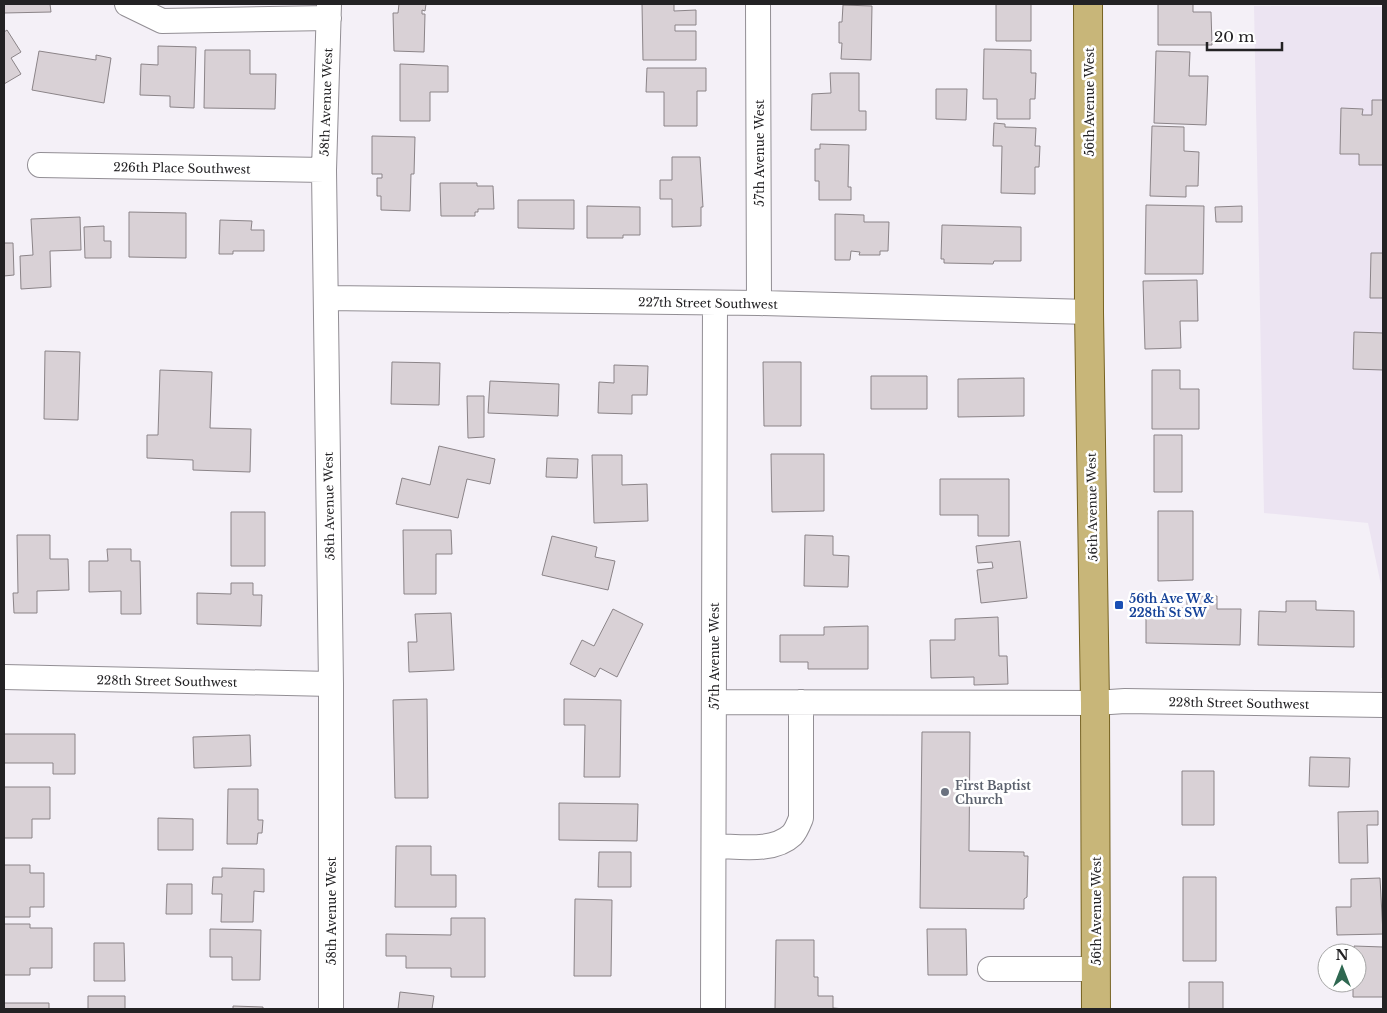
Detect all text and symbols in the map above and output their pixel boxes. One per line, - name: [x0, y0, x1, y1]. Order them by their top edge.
- scale bar: [1207, 20, 1282, 52]
- text: 20 m: [1214, 27, 1254, 46]
- street label: 58th Avenue West: [317, 47, 335, 157]
- street label: 56th Avenue West: [1082, 47, 1097, 157]
- street label: 57th Avenue West: [752, 99, 767, 207]
- street label: 226th Place Southwest: [113, 159, 251, 177]
- street label: 227th Street Southwest: [638, 294, 778, 312]
- street label: 58th Avenue West: [321, 451, 337, 560]
- street label: 56th Avenue West: [1084, 452, 1100, 562]
- place label: 56th Ave W & 228th St SW: [1129, 591, 1215, 620]
- marker: 56th Ave W & 228th St SW: [1113, 599, 1125, 611]
- street label: 57th Avenue West: [707, 602, 722, 710]
- street label: 228th Street Southwest: [96, 672, 238, 690]
- street label: 228th Street Southwest: [1168, 694, 1310, 712]
- place label: First Baptist Church: [955, 778, 1031, 807]
- marker: First Baptist Church: [939, 786, 951, 798]
- street label: 58th Avenue West: [324, 856, 339, 965]
- street label: 56th Avenue West: [1089, 856, 1104, 966]
- north arrow: [1317, 943, 1367, 993]
- text: N: [1335, 946, 1349, 964]

